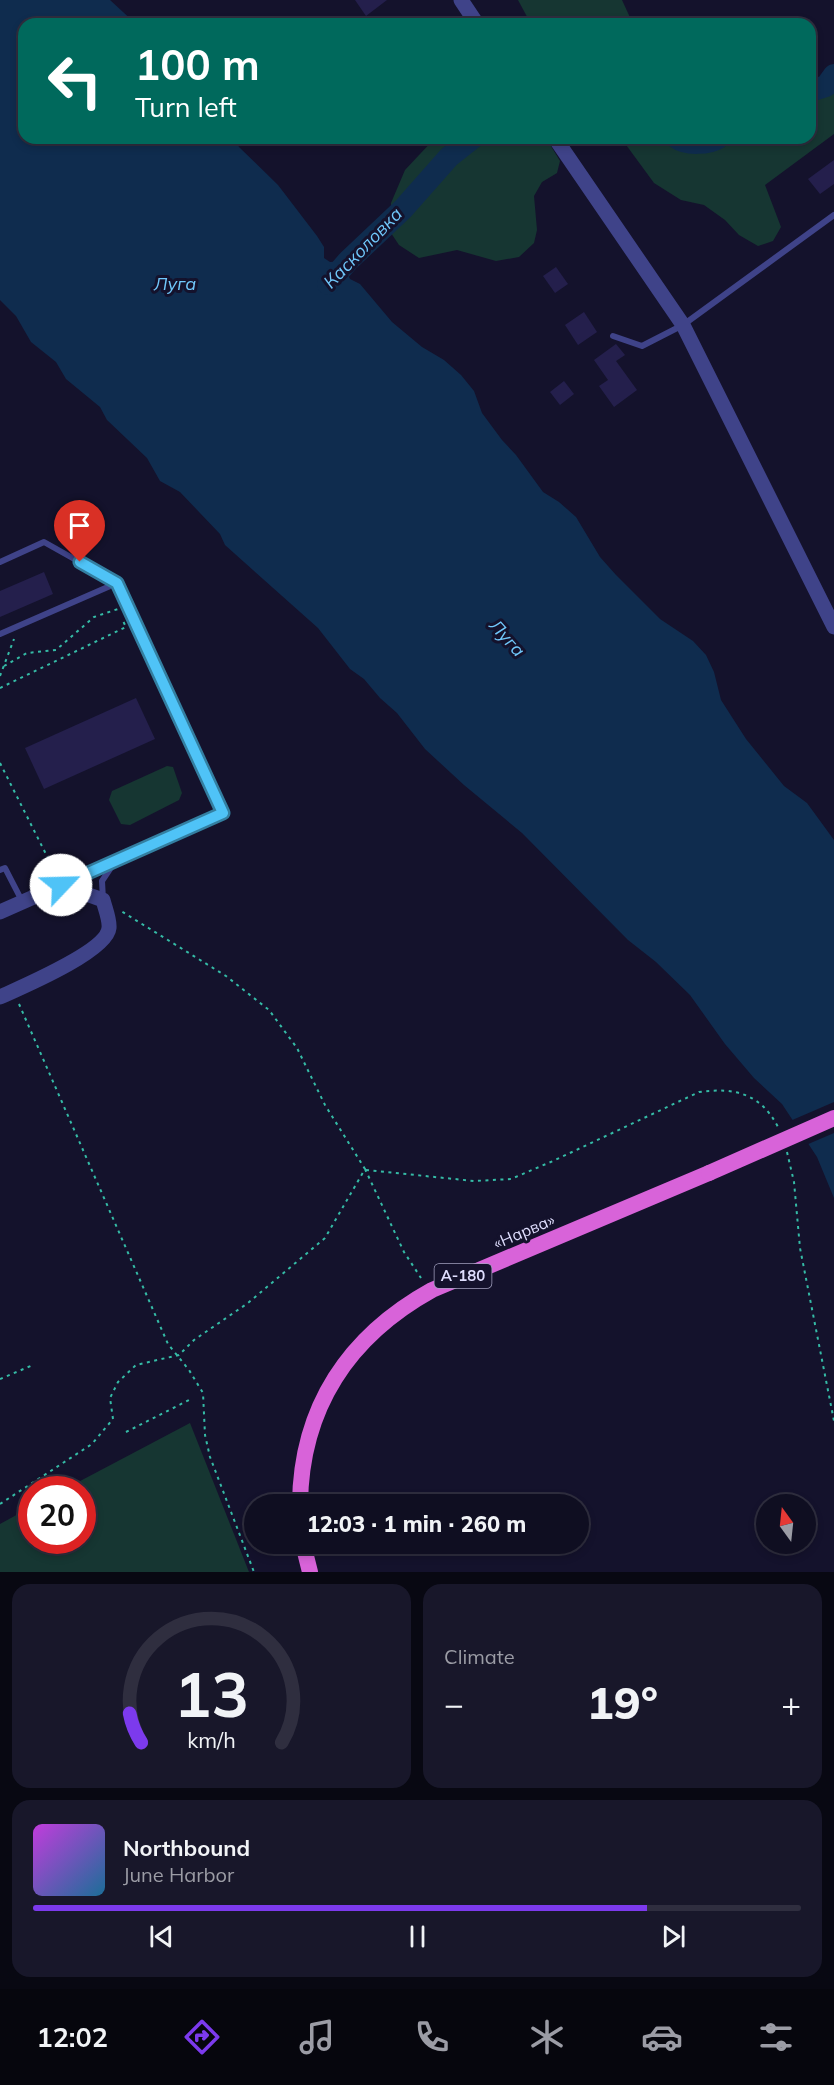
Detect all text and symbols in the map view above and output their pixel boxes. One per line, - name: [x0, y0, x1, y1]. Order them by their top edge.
- text: 100 m: [135, 38, 260, 91]
- icon: left: [36, 42, 114, 120]
- text: Turn left: [135, 90, 237, 124]
- water label: Касколовка: [318, 202, 407, 293]
- water label: Луга: [153, 272, 196, 295]
- pin: [54, 500, 105, 562]
- icon: arrive: [63, 509, 96, 542]
- water label: Луга: [484, 613, 530, 661]
- position arrow: [29, 853, 93, 917]
- street label: «Нарва»: [490, 1209, 558, 1253]
- road number: А-180: [434, 1264, 492, 1288]
- speed limit sign: 20: [18, 1476, 96, 1554]
- north arrow: [756, 1494, 816, 1554]
- map controls: [756, 1494, 816, 1554]
- text: 12:03 · 1 min · 260 m: [307, 1510, 526, 1538]
- text: Climate: [444, 1644, 515, 1669]
- text: 13: [174, 1654, 249, 1733]
- text: 19°: [587, 1674, 658, 1730]
- text: −: [444, 1683, 464, 1724]
- text: +: [781, 1683, 801, 1724]
- text: km/h: [187, 1726, 236, 1753]
- text: Northbound: [123, 1834, 250, 1862]
- text: June Harbor: [123, 1862, 234, 1887]
- icon: previous: [145, 1920, 178, 1953]
- icon: pause: [401, 1920, 434, 1953]
- icon: next: [657, 1920, 690, 1953]
- icon: directions: [181, 2016, 223, 2058]
- icon: music: [296, 2016, 338, 2058]
- icon: phone: [411, 2016, 453, 2058]
- icon: climate: [526, 2016, 568, 2058]
- icon: car: [641, 2016, 683, 2058]
- icon: filters: [755, 2016, 797, 2058]
- text: 12:02: [36, 2020, 108, 2054]

